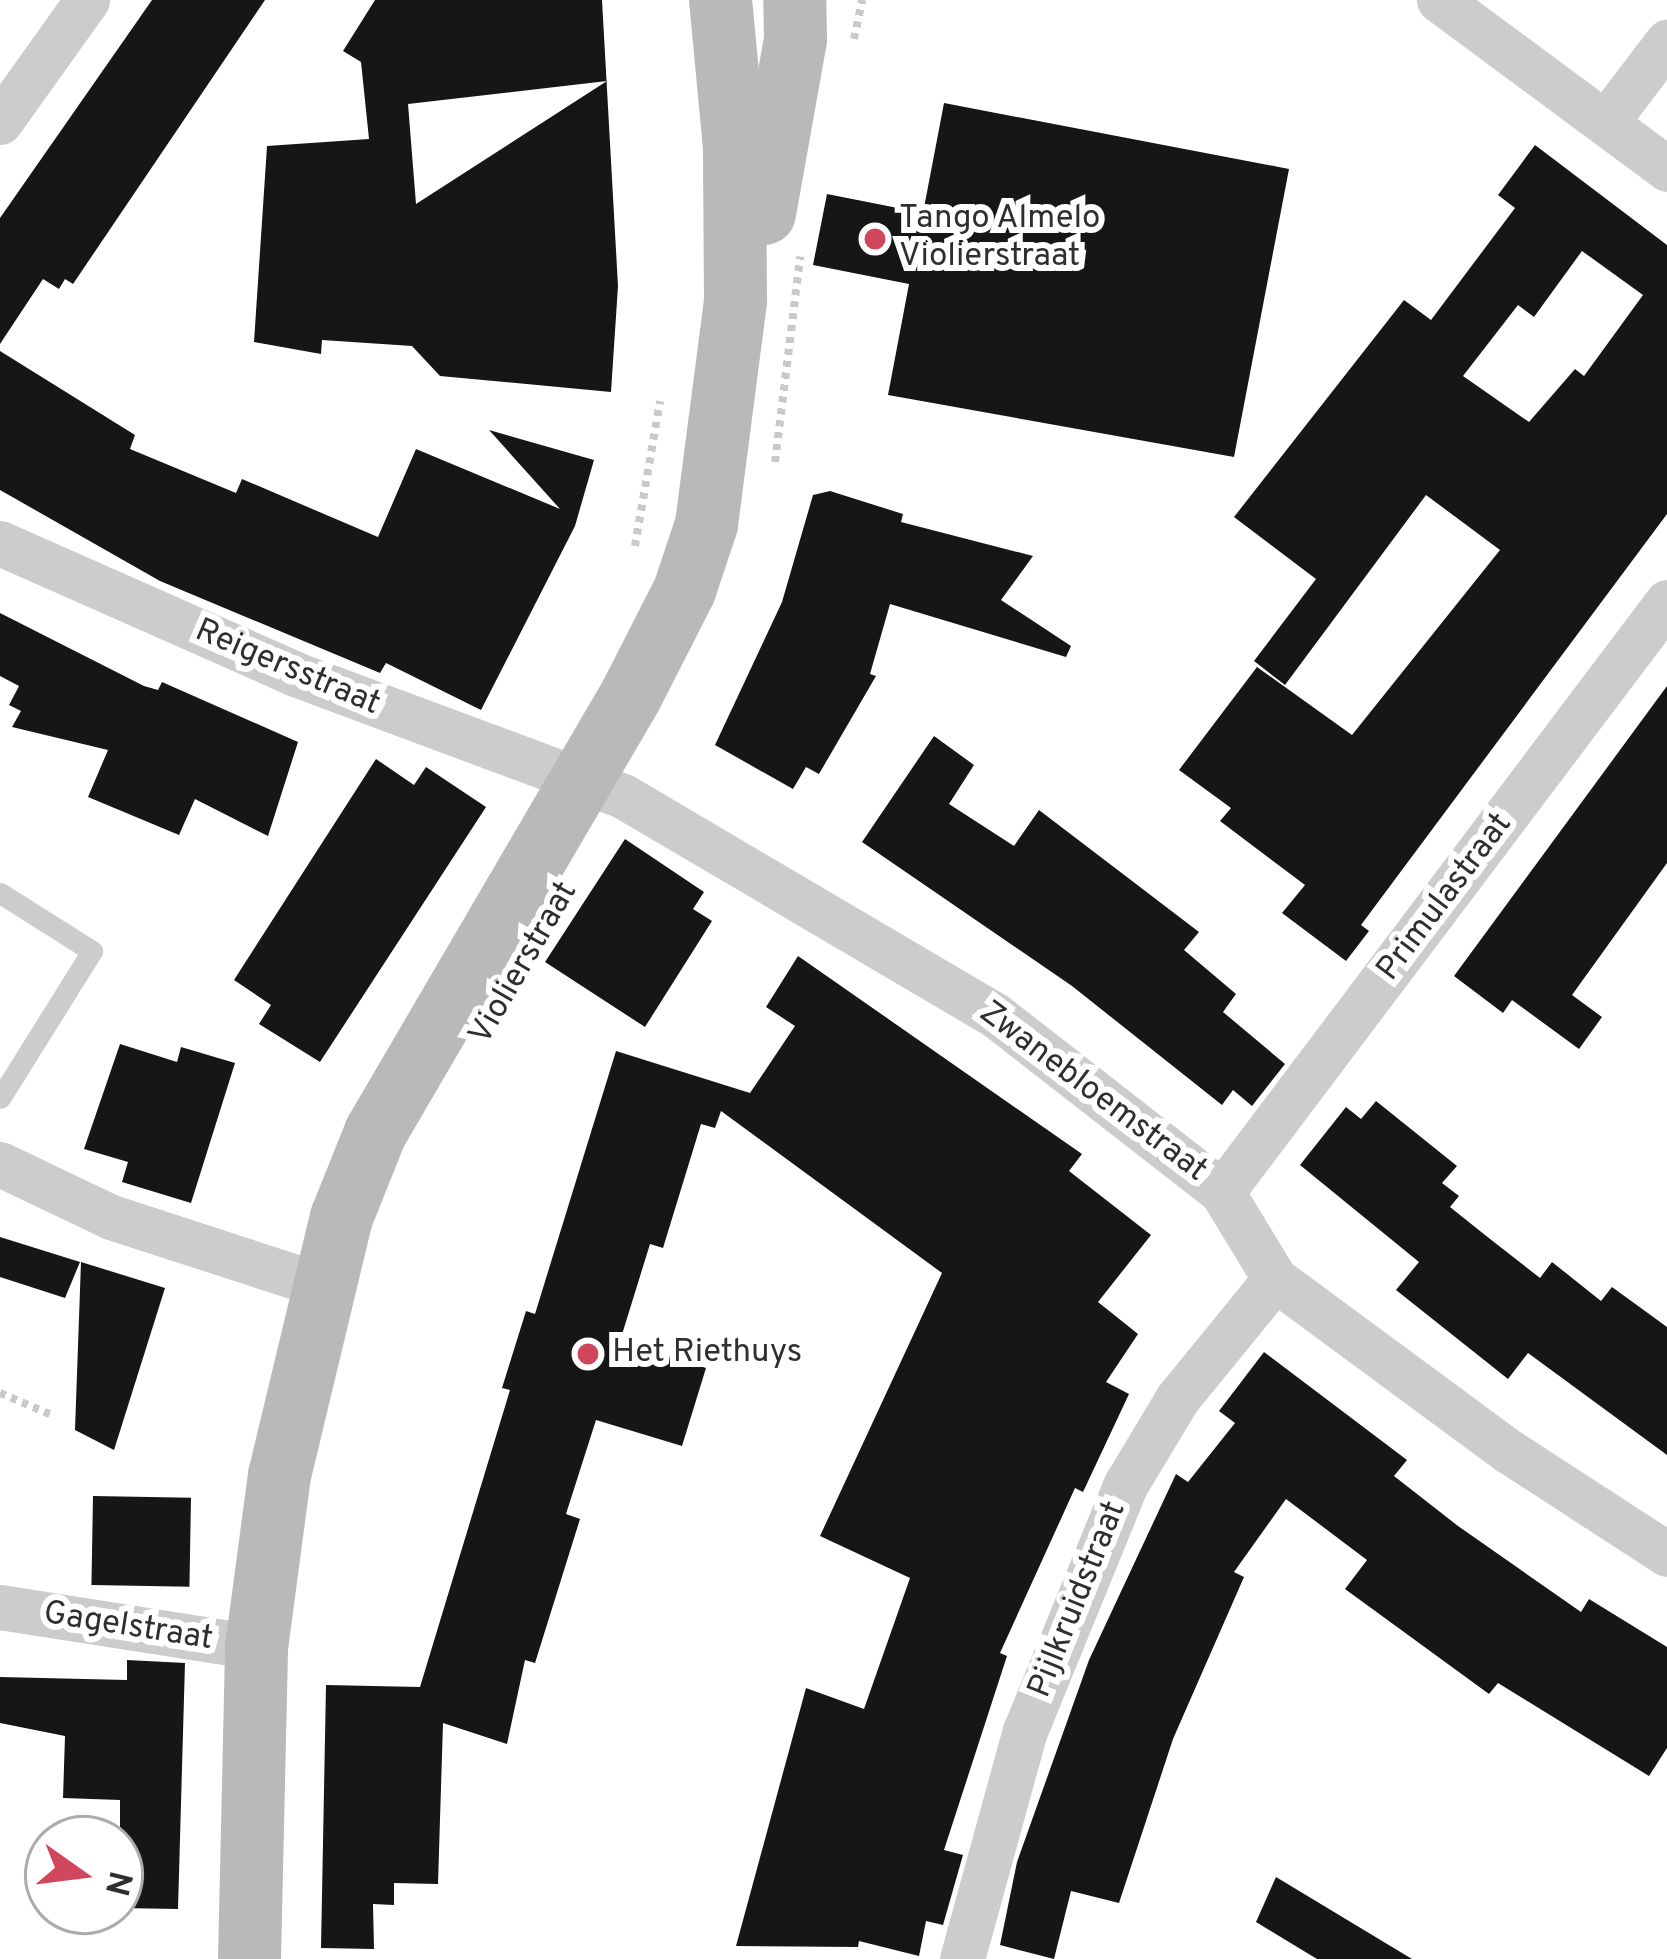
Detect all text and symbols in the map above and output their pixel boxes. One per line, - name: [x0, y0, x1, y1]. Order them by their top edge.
- place label: Tango Almelo Violierstraat: [899, 200, 1102, 278]
- marker: Tango Almelo Violierstraat: [862, 226, 888, 252]
- street label: Reigersstraat: [189, 612, 385, 726]
- street label: Primulastraat: [1370, 806, 1522, 990]
- street label: Violierstraat: [463, 876, 587, 1052]
- street label: Zwanebloemstraat: [970, 994, 1214, 1192]
- place label: Het Riethuys: [612, 1334, 802, 1374]
- marker: Het Riethuys: [575, 1341, 601, 1367]
- street label: Pijlkruidstraat: [1022, 1496, 1136, 1704]
- street label: Gagelstraat: [41, 1595, 215, 1661]
- north arrow: [24, 1815, 144, 1935]
- text: N: [93, 1866, 139, 1900]

